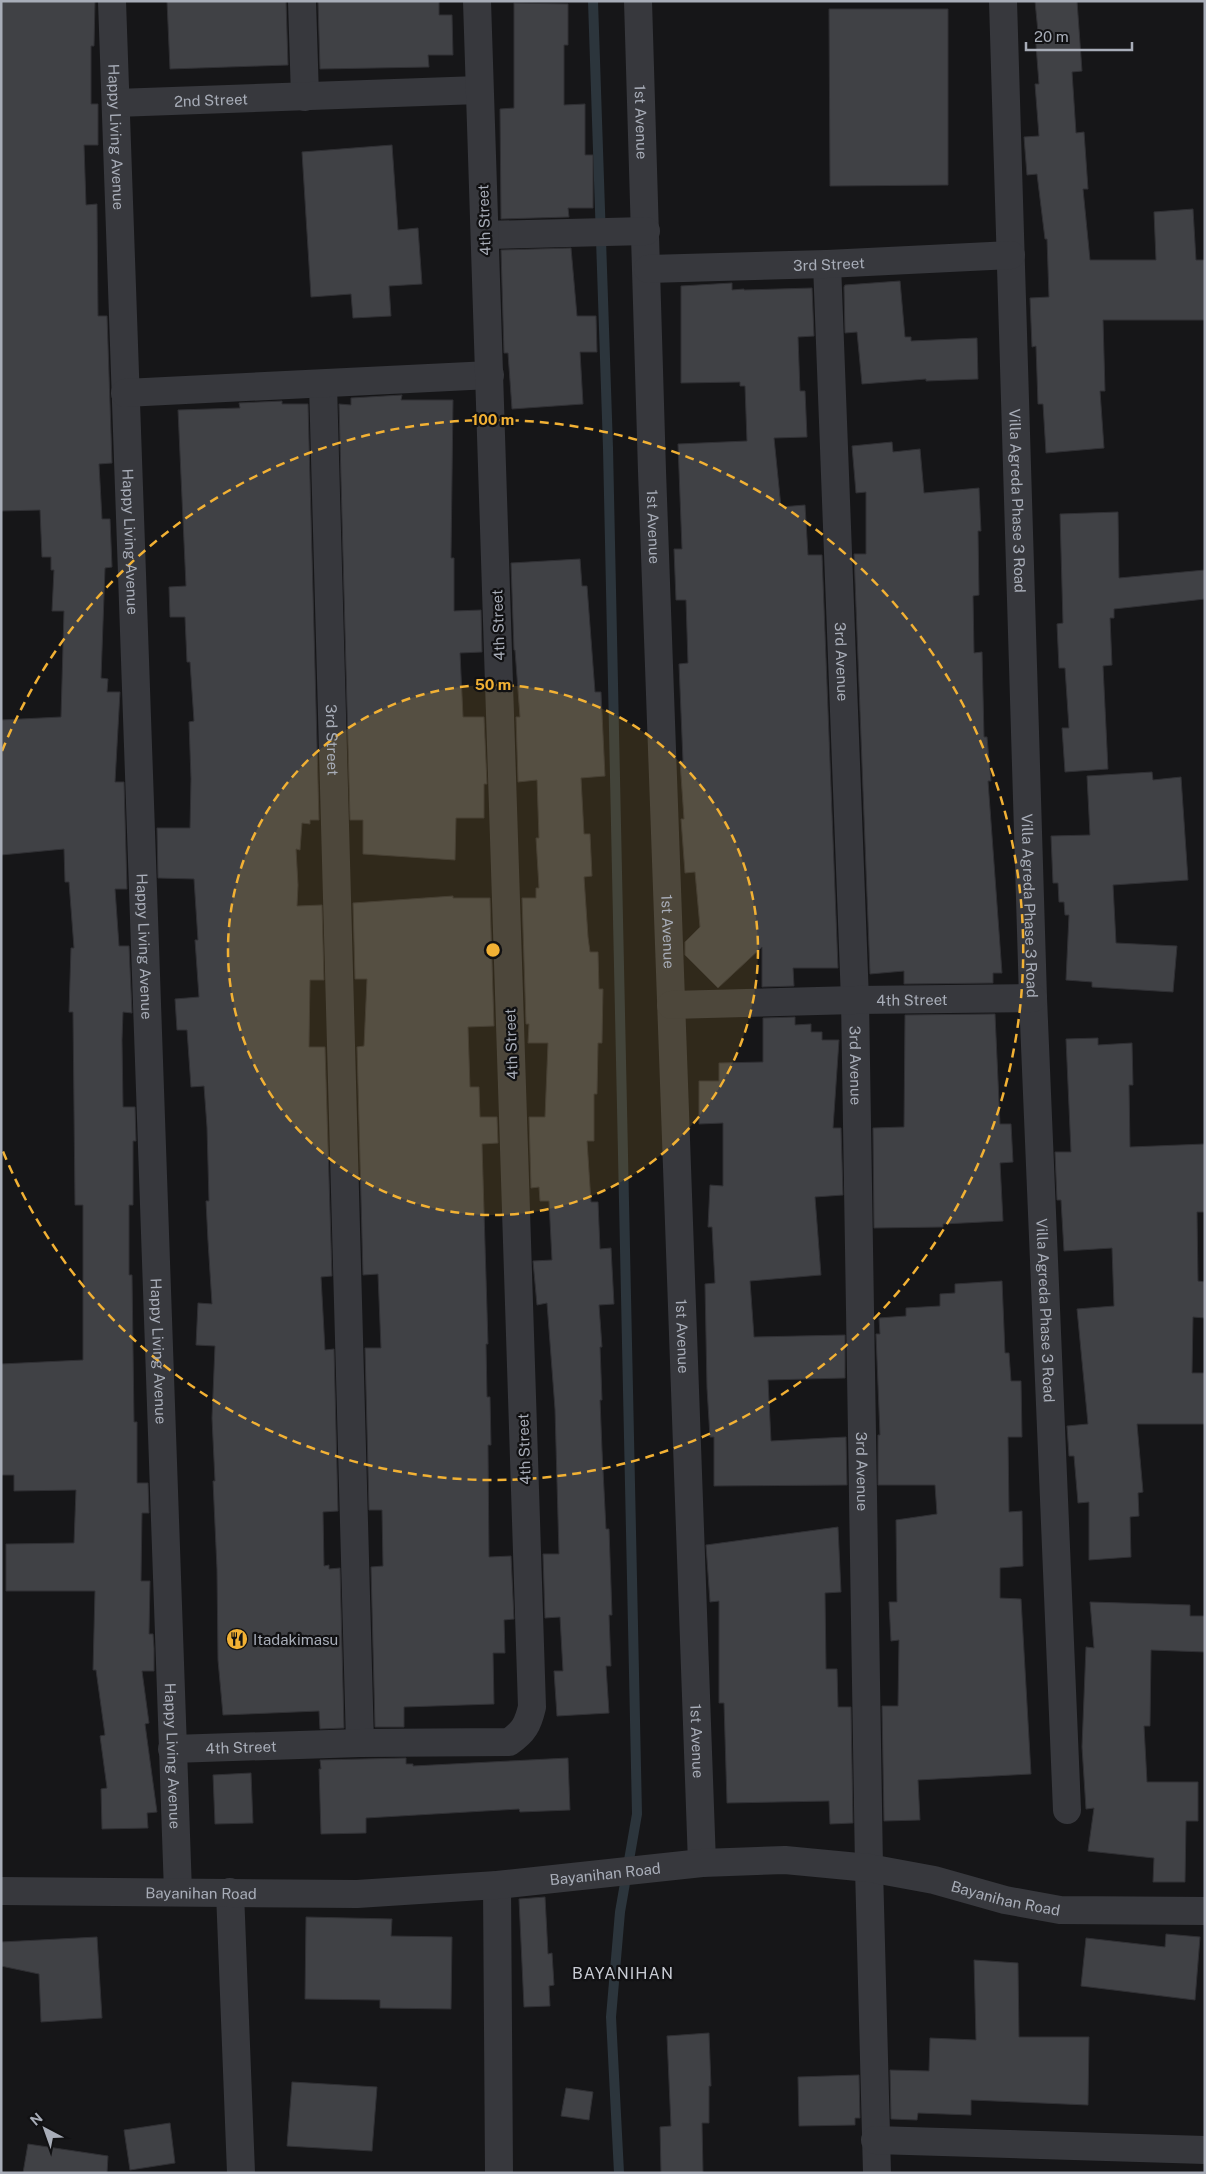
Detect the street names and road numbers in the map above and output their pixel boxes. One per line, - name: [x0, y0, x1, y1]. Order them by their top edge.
- street label: Happy Living Avenue: [106, 64, 128, 210]
- street label: 1st Avenue: [632, 84, 651, 159]
- street label: 2nd Street: [174, 90, 248, 109]
- street label: 4th Street: [474, 184, 494, 256]
- street label: 3rd Street: [793, 254, 865, 273]
- street label: Villa Agreda Phase 3 Road: [1007, 408, 1029, 593]
- street label: Happy Living Avenue: [120, 468, 142, 615]
- street label: 1st Avenue: [644, 489, 664, 564]
- street label: 4th Street: [488, 589, 508, 661]
- street label: 3rd Avenue: [832, 622, 852, 702]
- street label: 3rd Street: [323, 704, 342, 776]
- street label: Villa Agreda Phase 3 Road: [1019, 813, 1041, 998]
- street label: Happy Living Avenue: [134, 873, 156, 1020]
- street label: 1st Avenue: [659, 894, 678, 969]
- street label: 4th Street: [876, 990, 948, 1008]
- street label: 4th Street: [501, 1008, 521, 1080]
- street label: 3rd Avenue: [847, 1026, 865, 1105]
- street label: Villa Agreda Phase 3 Road: [1034, 1218, 1058, 1403]
- street label: Happy Living Avenue: [148, 1278, 170, 1425]
- street label: 1st Avenue: [673, 1299, 693, 1374]
- street label: 4th Street: [514, 1413, 534, 1485]
- street label: 3rd Avenue: [853, 1432, 872, 1511]
- street label: Happy Living Avenue: [162, 1683, 184, 1829]
- street label: 1st Avenue: [688, 1703, 707, 1779]
- street label: 4th Street: [205, 1737, 277, 1756]
- street label: Bayanihan Road: [549, 1859, 661, 1888]
- street label: Bayanihan Road: [949, 1877, 1062, 1918]
- street label: Bayanihan Road: [145, 1884, 257, 1902]

